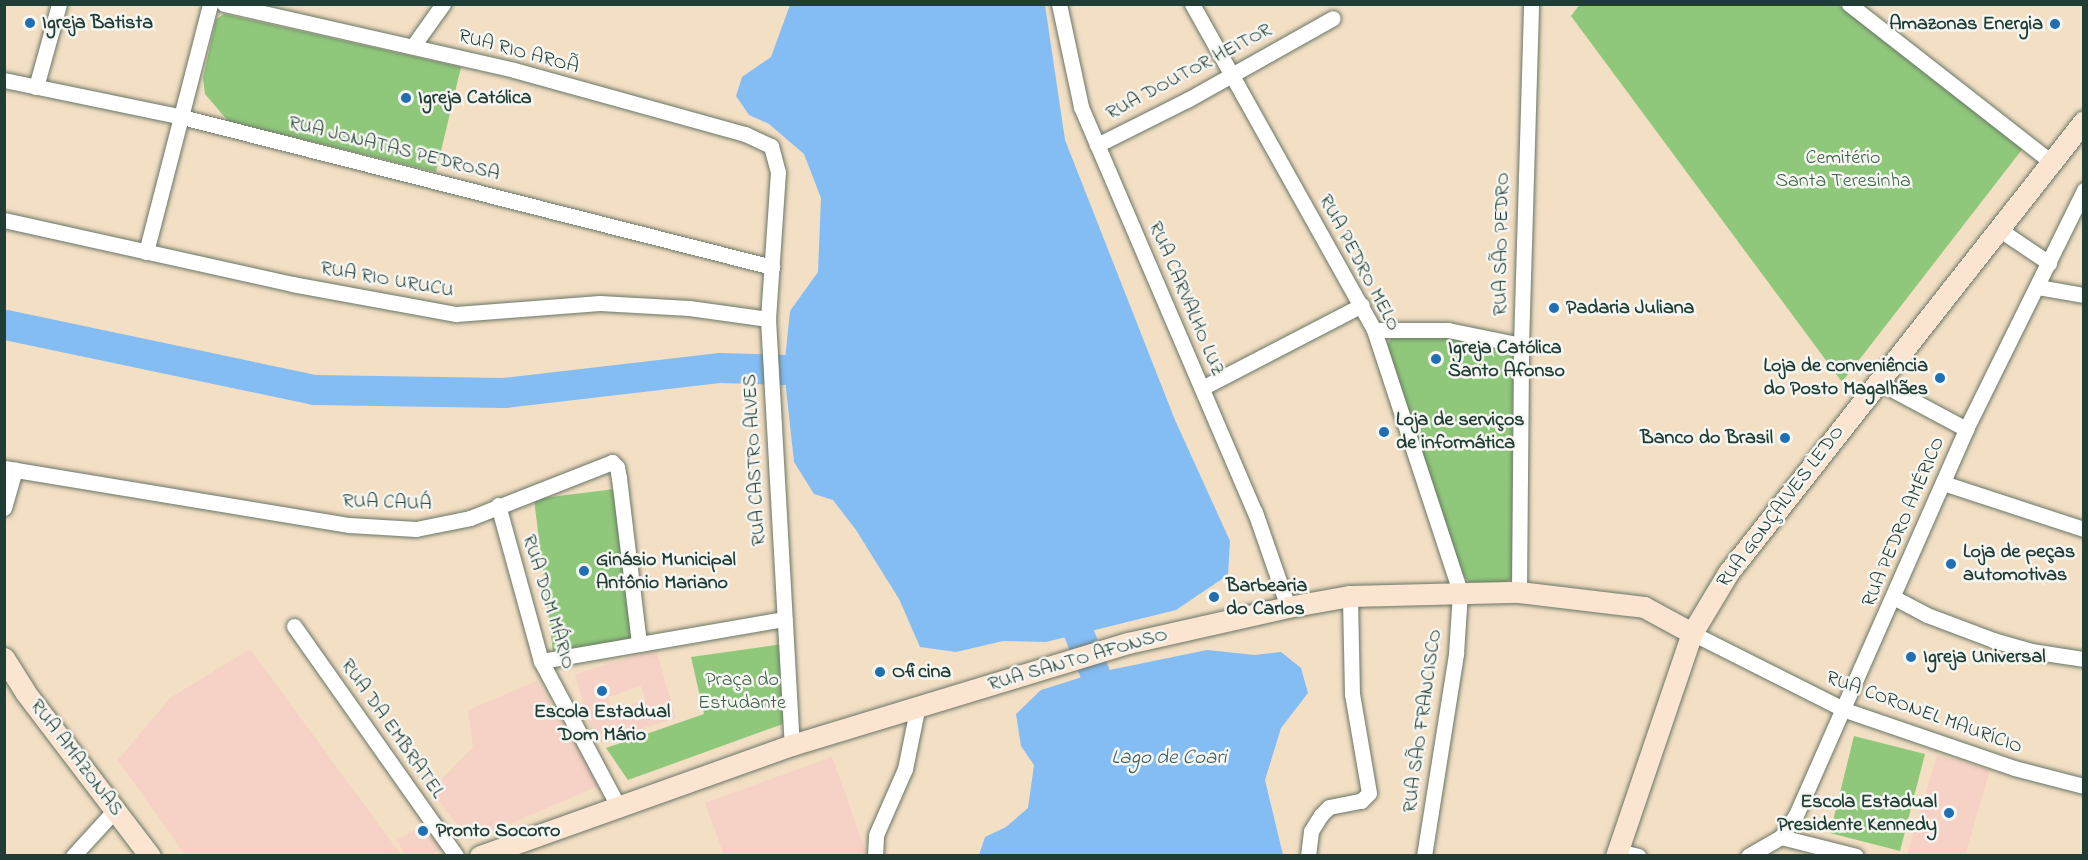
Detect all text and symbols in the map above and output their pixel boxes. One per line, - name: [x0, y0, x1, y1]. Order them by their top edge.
- place label: Igreja Batista: [42, 11, 153, 35]
- place label: Amazonas Energia: [1889, 12, 2043, 36]
- marker: Igreja Batista: [23, 16, 37, 30]
- marker: Amazonas Energia: [2048, 17, 2062, 31]
- street label: RUA DOUTOR HEITOR: [1102, 18, 1276, 126]
- street label: RUA RIO AROÃ: [456, 25, 580, 79]
- place label: Igreja Católica: [418, 86, 532, 110]
- marker: Igreja Católica: [399, 91, 413, 105]
- street label: RUA JONATAS PEDROSA: [286, 111, 502, 187]
- park label: Cemitério Santa Teresinha: [1775, 146, 1911, 193]
- street label: RUA SÃO PEDRO: [1489, 172, 1515, 316]
- street label: RUA PEDRO MELO: [1313, 191, 1405, 335]
- street label: RUA CARVALHO LUZ: [1143, 218, 1229, 380]
- street label: RUA RIO URUCU: [319, 256, 455, 304]
- place label: Padaria Juliana: [1566, 296, 1694, 320]
- marker: Padaria Juliana: [1547, 301, 1561, 315]
- place label: Igreja Católica Santo Afonso: [1448, 336, 1565, 383]
- marker: Igreja Católica Santo Afonso: [1429, 352, 1443, 366]
- place label: Loja de conveniência do Posto Magalhães: [1763, 354, 1928, 401]
- marker: Loja de conveniência do Posto Magalhães: [1933, 371, 1947, 385]
- street label: RUA CASTRO ALVES: [739, 373, 771, 547]
- place label: Loja de serviços de informática: [1396, 408, 1525, 455]
- street label: RUA GONÇALVES LEDO: [1712, 421, 1850, 593]
- marker: Loja de serviços de informática: [1377, 425, 1391, 439]
- place label: Banco do Brasil: [1640, 426, 1773, 450]
- marker: Banco do Brasil: [1778, 431, 1792, 445]
- street label: RUA PEDRO AMÉRICO: [1857, 433, 1951, 611]
- street label: RUA CAUÁ: [342, 489, 432, 517]
- street label: RUA DOM MÁRIO: [516, 532, 580, 672]
- place label: Loja de peças automotivas: [1963, 540, 2075, 587]
- place label: Ginásio Municipal Antônio Mariano: [596, 548, 736, 595]
- marker: Loja de peças automotivas: [1944, 557, 1958, 571]
- marker: Ginásio Municipal Antônio Mariano: [577, 564, 591, 578]
- place label: Barbearia do Carlos: [1226, 574, 1307, 621]
- marker: Barbearia do Carlos: [1207, 590, 1221, 604]
- street label: RUA SANTO AFONSO: [985, 623, 1171, 697]
- street label: RUA SÃO FRANCISCO: [1398, 628, 1448, 814]
- place label: Igreja Universal: [1923, 645, 2046, 669]
- marker: Igreja Universal: [1904, 650, 1918, 664]
- street label: RUA DA EMBRATEL: [335, 654, 449, 804]
- place label: Oficina: [892, 660, 951, 684]
- marker: Oficina: [873, 665, 887, 679]
- street label: RUA CORONEL MAURÍCIO: [1822, 666, 2026, 760]
- park label: Praça do Estudante: [698, 669, 786, 716]
- marker: Escola Estadual Dom Mário: [595, 684, 609, 698]
- street label: RUA AMAZONAS: [24, 695, 128, 821]
- place label: Escola Estadual Dom Mário: [534, 700, 670, 747]
- water label: Lago de Coari: [1111, 745, 1227, 771]
- place label: Escola Estadual Presidente Kennedy: [1777, 790, 1937, 837]
- marker: Escola Estadual Presidente Kennedy: [1942, 806, 1956, 820]
- place label: Pronto Socorro: [436, 819, 560, 843]
- marker: Pronto Socorro: [414, 822, 432, 840]

